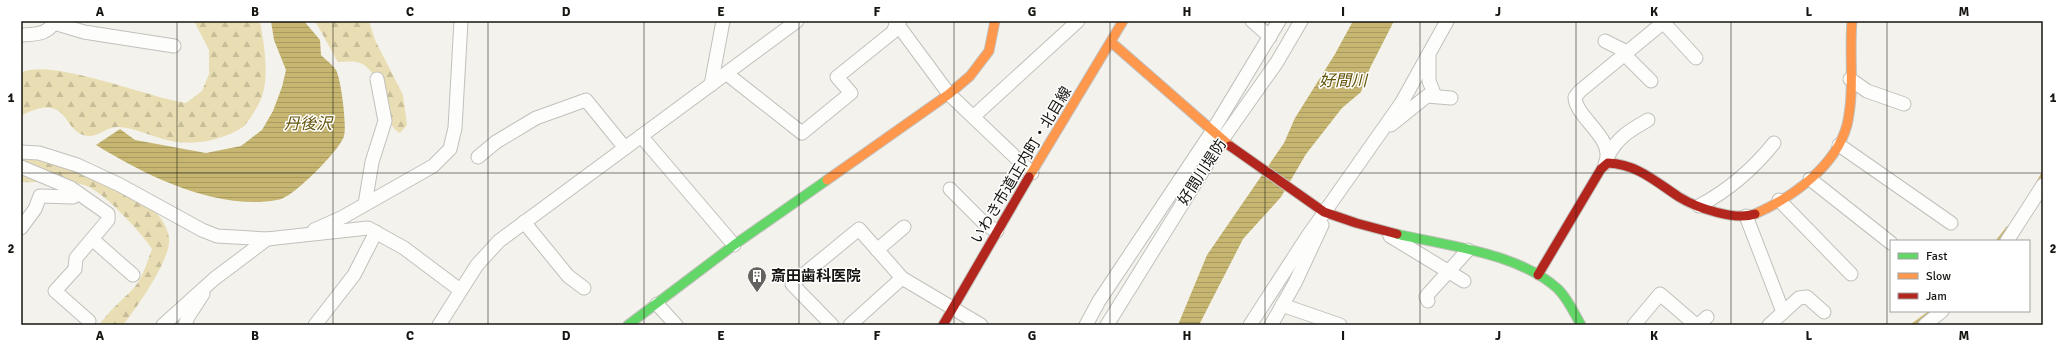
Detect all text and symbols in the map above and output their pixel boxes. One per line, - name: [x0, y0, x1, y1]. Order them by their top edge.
- text: A: [96, 4, 105, 20]
- text: B: [251, 4, 259, 20]
- text: C: [406, 4, 414, 20]
- text: D: [562, 4, 571, 20]
- text: E: [717, 4, 725, 20]
- text: F: [874, 4, 881, 20]
- text: G: [1028, 4, 1036, 20]
- text: H: [1183, 4, 1191, 20]
- text: I: [1341, 4, 1345, 20]
- text: J: [1495, 4, 1501, 20]
- text: K: [1650, 4, 1658, 20]
- text: L: [1806, 4, 1813, 20]
- text: M: [1959, 4, 1970, 20]
- water label: 好間川: [1319, 71, 1369, 91]
- street label: いわき市道正内町・北目線: [967, 83, 1075, 247]
- text: 1: [7, 90, 15, 106]
- text: 1: [2049, 90, 2057, 106]
- water label: 丹後沢: [284, 114, 334, 134]
- street label: 好間川堤防: [1174, 136, 1230, 208]
- legend: [1890, 240, 2030, 312]
- text: 2: [7, 241, 15, 257]
- text: 2: [2049, 241, 2057, 257]
- text: Fast: [1926, 249, 1947, 264]
- building icon: 斎田歯科医院: [746, 265, 768, 293]
- place label: 斎田歯科医院: [771, 267, 861, 285]
- text: Slow: [1926, 269, 1951, 284]
- text: Jam: [1926, 289, 1947, 304]
- text: A: [96, 328, 105, 344]
- text: B: [251, 328, 259, 344]
- text: C: [406, 328, 414, 344]
- text: D: [562, 328, 571, 344]
- text: E: [717, 328, 725, 344]
- text: F: [874, 328, 881, 344]
- text: G: [1028, 328, 1036, 344]
- text: H: [1183, 328, 1191, 344]
- text: I: [1341, 328, 1345, 344]
- text: J: [1495, 328, 1501, 344]
- text: K: [1650, 328, 1658, 344]
- text: L: [1806, 328, 1813, 344]
- text: M: [1959, 328, 1970, 344]

